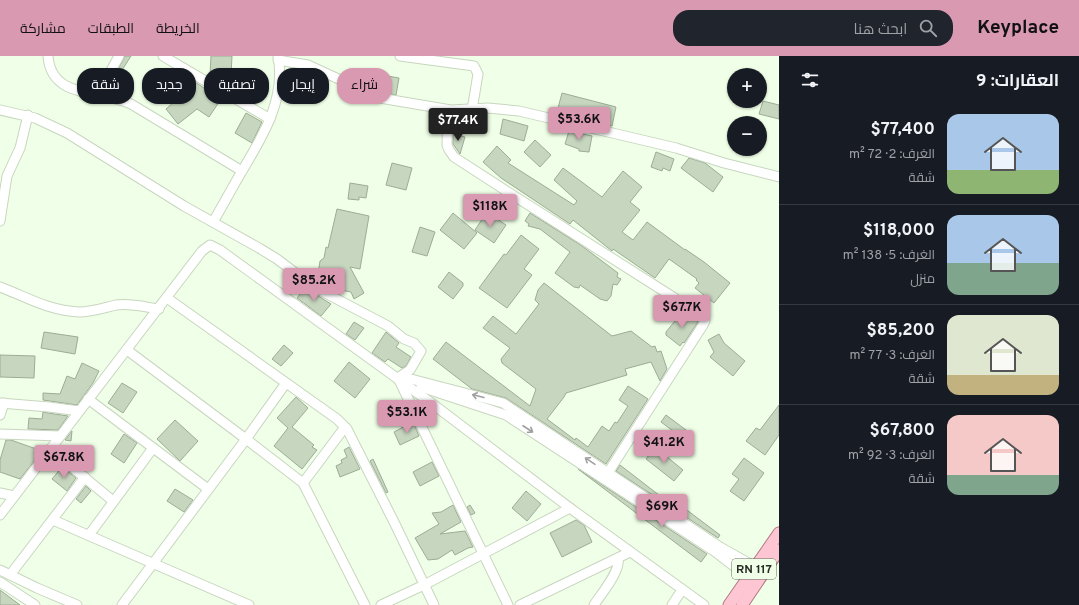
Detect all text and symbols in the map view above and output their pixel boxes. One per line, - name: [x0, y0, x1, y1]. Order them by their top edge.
- search box: [673, 10, 953, 46]
- text: Keyplace: [977, 16, 1059, 40]
- icon: search: [917, 17, 939, 39]
- text: مشاركة: [20, 21, 66, 38]
- text: الطبقات: [88, 21, 134, 38]
- text: الخريطة: [156, 21, 200, 38]
- text: ابحث هنا: [854, 21, 907, 40]
- chip: شقة: [77, 68, 134, 104]
- chip: جديد: [142, 68, 196, 104]
- chip: تصفية: [204, 68, 269, 104]
- chip: إيجار: [277, 68, 329, 104]
- chip: شراء: [337, 68, 392, 104]
- map controls: [727, 68, 767, 156]
- button: +: [727, 68, 767, 108]
- icon: filters: [799, 69, 821, 91]
- text: العقارات: 9: [976, 71, 1059, 93]
- pin: $53.6K: [546, 107, 612, 141]
- pin: $77.4K: [425, 108, 491, 142]
- text: $53.6K: [557, 112, 601, 128]
- text: $77.4K: [438, 113, 478, 129]
- button: −: [727, 116, 767, 156]
- text: $77,400: [870, 119, 935, 141]
- icon: home: [979, 130, 1027, 178]
- text: الغرف: 2 · 72 m²: [849, 147, 935, 163]
- text: شقة: [908, 171, 935, 187]
- pin: $118K: [462, 194, 518, 228]
- text: $118K: [472, 199, 508, 215]
- text: $118,000: [863, 220, 935, 242]
- icon: home: [979, 231, 1027, 279]
- text: الغرف: 5 · 138 m²: [843, 248, 935, 264]
- pin: $85.2K: [281, 268, 347, 302]
- text: منزل: [910, 272, 935, 288]
- text: $85.2K: [292, 273, 336, 289]
- pin: $67.7K: [649, 295, 715, 329]
- text: $67.7K: [662, 300, 702, 316]
- text: $85,200: [867, 320, 935, 342]
- icon: home: [979, 331, 1027, 379]
- text: الغرف: 3 · 77 m²: [850, 348, 935, 364]
- text: شقة: [908, 372, 935, 388]
- one-way arrow: [472, 392, 485, 400]
- pin: $53.1K: [374, 400, 440, 434]
- text: $53.1K: [387, 405, 427, 421]
- text: $67,800: [870, 420, 935, 442]
- one-way arrow: [522, 426, 534, 434]
- pin: $41.2K: [631, 430, 697, 464]
- icon: home: [979, 431, 1027, 479]
- text: $41.2K: [643, 435, 685, 451]
- pin: $67.8K: [31, 445, 97, 479]
- text: الغرف: 3 · 92 m²: [848, 448, 935, 464]
- text: $67.8K: [43, 450, 85, 466]
- one-way arrow: [584, 457, 595, 465]
- text: شقة: [908, 472, 935, 488]
- pin: $69K: [638, 494, 686, 528]
- text: $69K: [645, 499, 679, 515]
- road number: RN 117: [732, 559, 776, 579]

